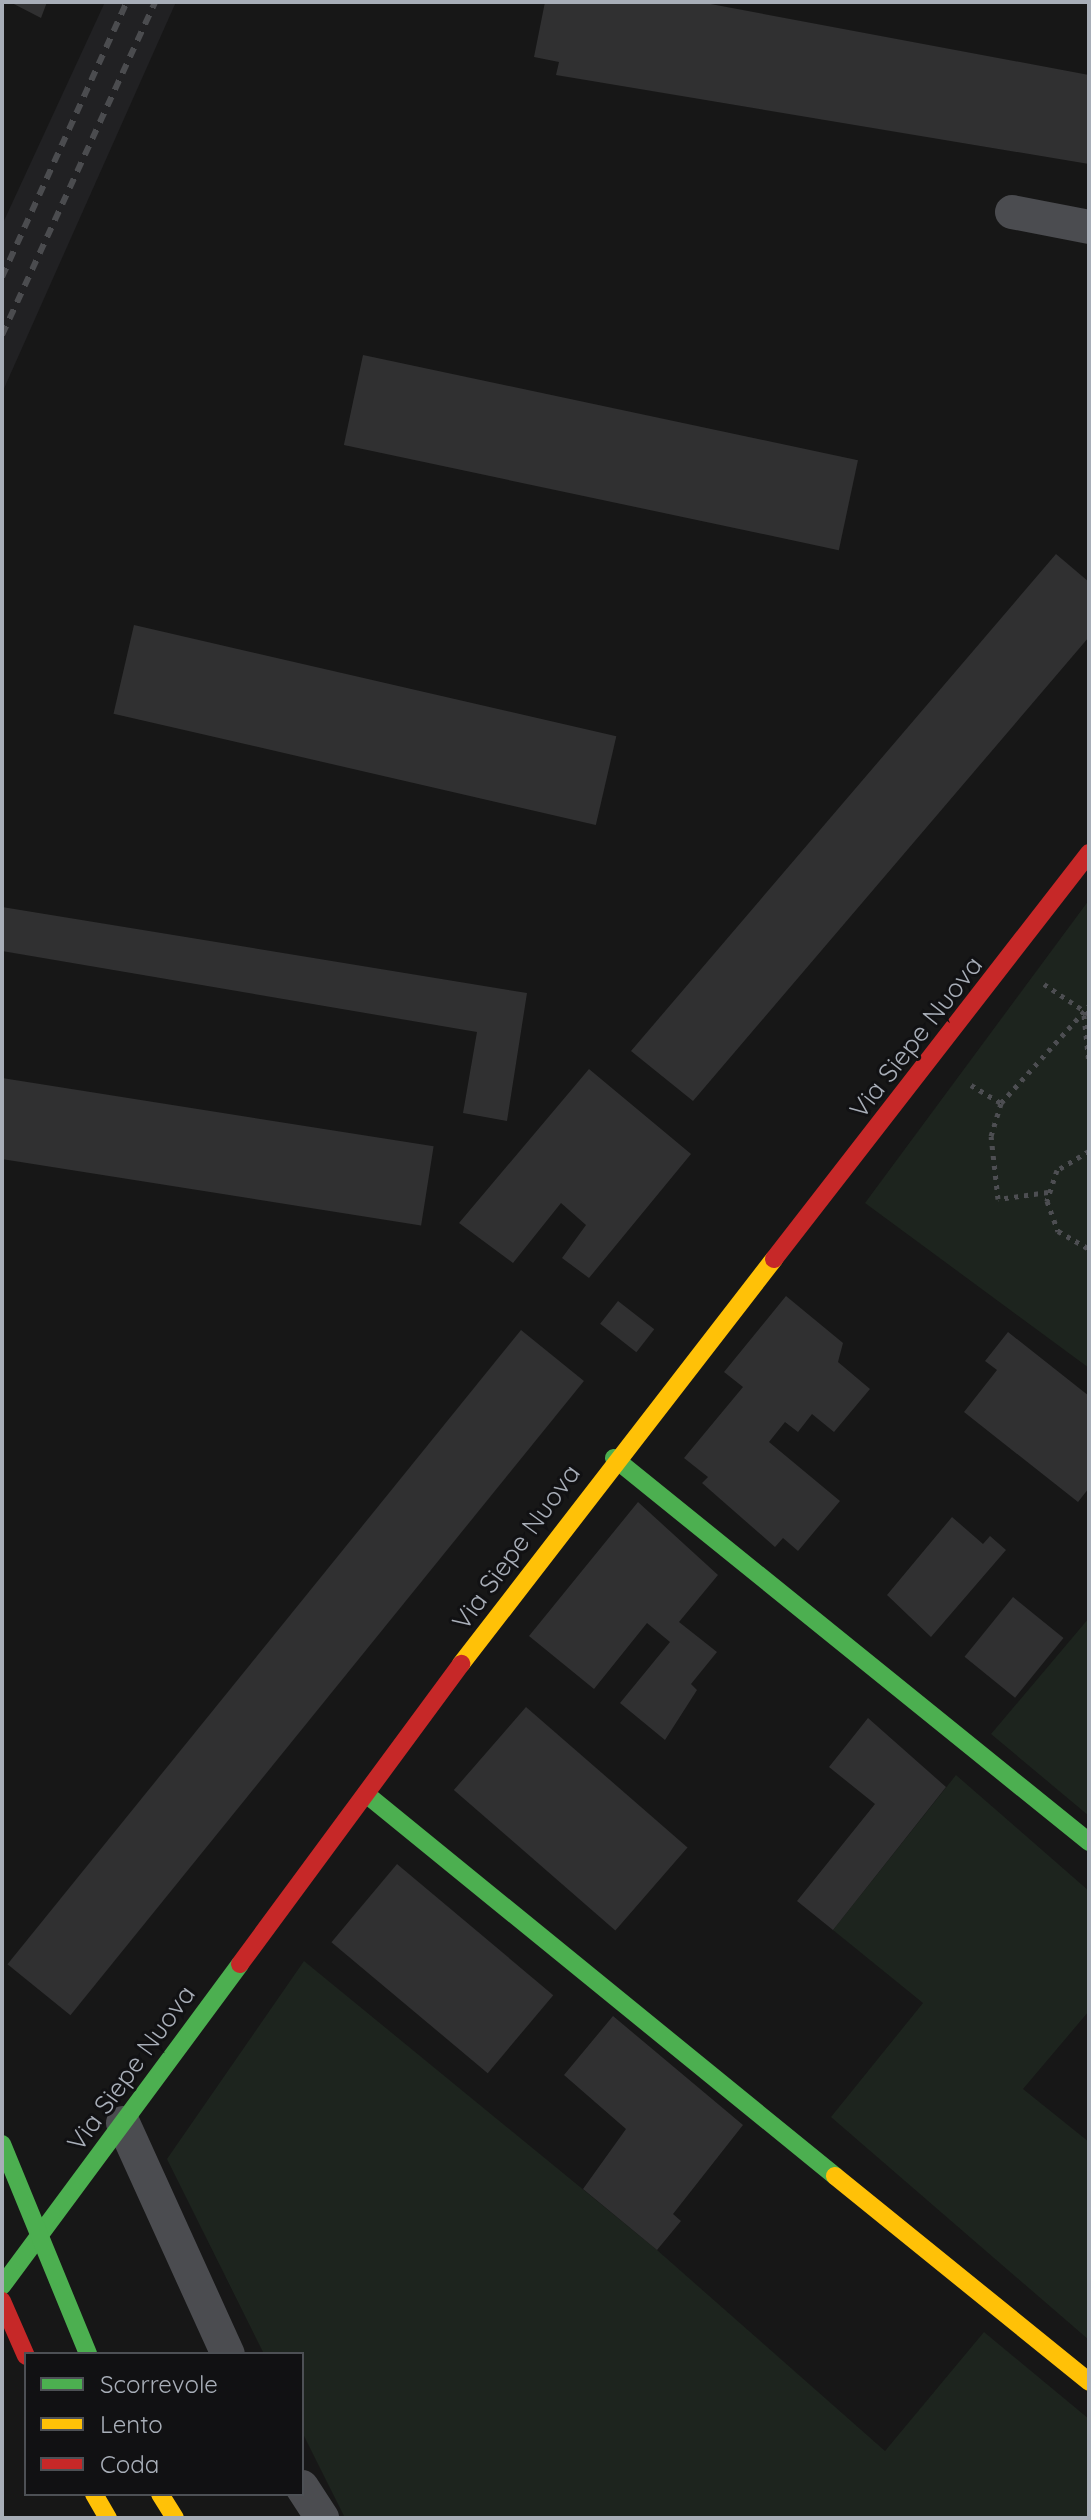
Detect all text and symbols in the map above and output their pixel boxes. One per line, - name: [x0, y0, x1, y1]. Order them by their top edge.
- street label: Via Siepe Nuova: [843, 950, 989, 1124]
- street label: Via Siepe Nuova: [446, 1458, 586, 1636]
- street label: Via Siepe Nuova: [61, 1979, 201, 2157]
- legend: [24, 2352, 304, 2496]
- text: Scorrevole: [100, 2369, 218, 2399]
- text: Lento: [100, 2409, 163, 2439]
- text: Coda: [100, 2449, 159, 2479]

